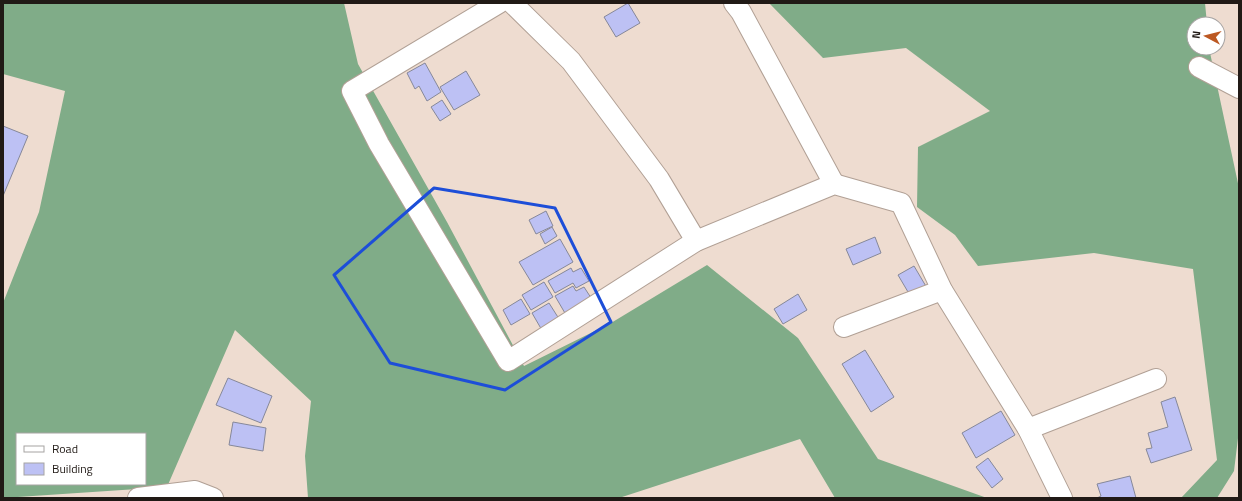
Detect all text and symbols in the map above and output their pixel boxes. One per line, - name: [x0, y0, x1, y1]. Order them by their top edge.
- north arrow: [1186, 16, 1226, 56]
- text: N: [1188, 30, 1204, 40]
- legend: [16, 433, 146, 485]
- text: Road: [52, 439, 78, 458]
- text: Building: [52, 459, 93, 478]

